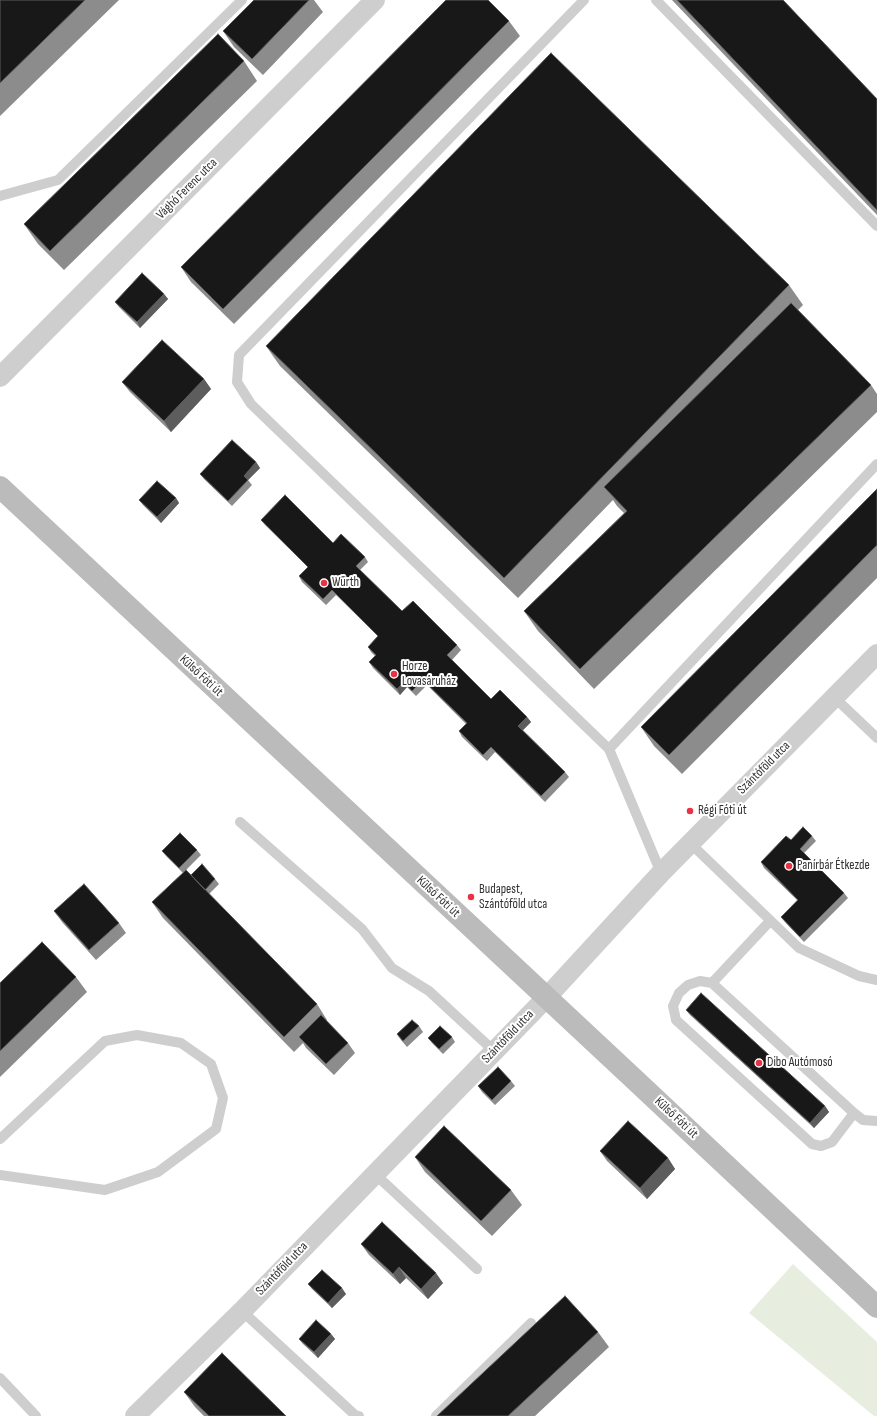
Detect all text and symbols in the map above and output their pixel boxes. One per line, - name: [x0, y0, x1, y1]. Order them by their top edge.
- street label: Vághó Ferenc utca: [153, 155, 221, 223]
- place label: Würth: [332, 575, 359, 591]
- marker: Würth: [319, 578, 329, 588]
- street label: Külső Fóti út: [176, 652, 226, 700]
- place label: Horze Lovasáruház: [402, 659, 456, 690]
- marker: Horze Lovasáruház: [389, 669, 399, 679]
- street label: Szántóföld utca: [734, 738, 794, 798]
- place label: Régi Fóti út: [698, 803, 747, 819]
- marker: Régi Fóti út: [685, 806, 695, 816]
- place label: Panírbár Étkezde: [797, 858, 870, 874]
- marker: Panírbár Étkezde: [784, 861, 794, 871]
- street label: Külső Fóti út: [413, 873, 463, 921]
- place label: Budapest, Szántóföld utca: [479, 882, 547, 913]
- marker: Budapest, Szántóföld utca: [466, 892, 476, 902]
- street label: Szántóföld utca: [479, 1007, 537, 1067]
- place label: Dibo Autómosó: [767, 1055, 833, 1071]
- marker: Dibo Autómosó: [754, 1058, 764, 1068]
- street label: Külső Fóti út: [651, 1094, 701, 1142]
- street label: Szántóföld utca: [253, 1239, 311, 1299]

